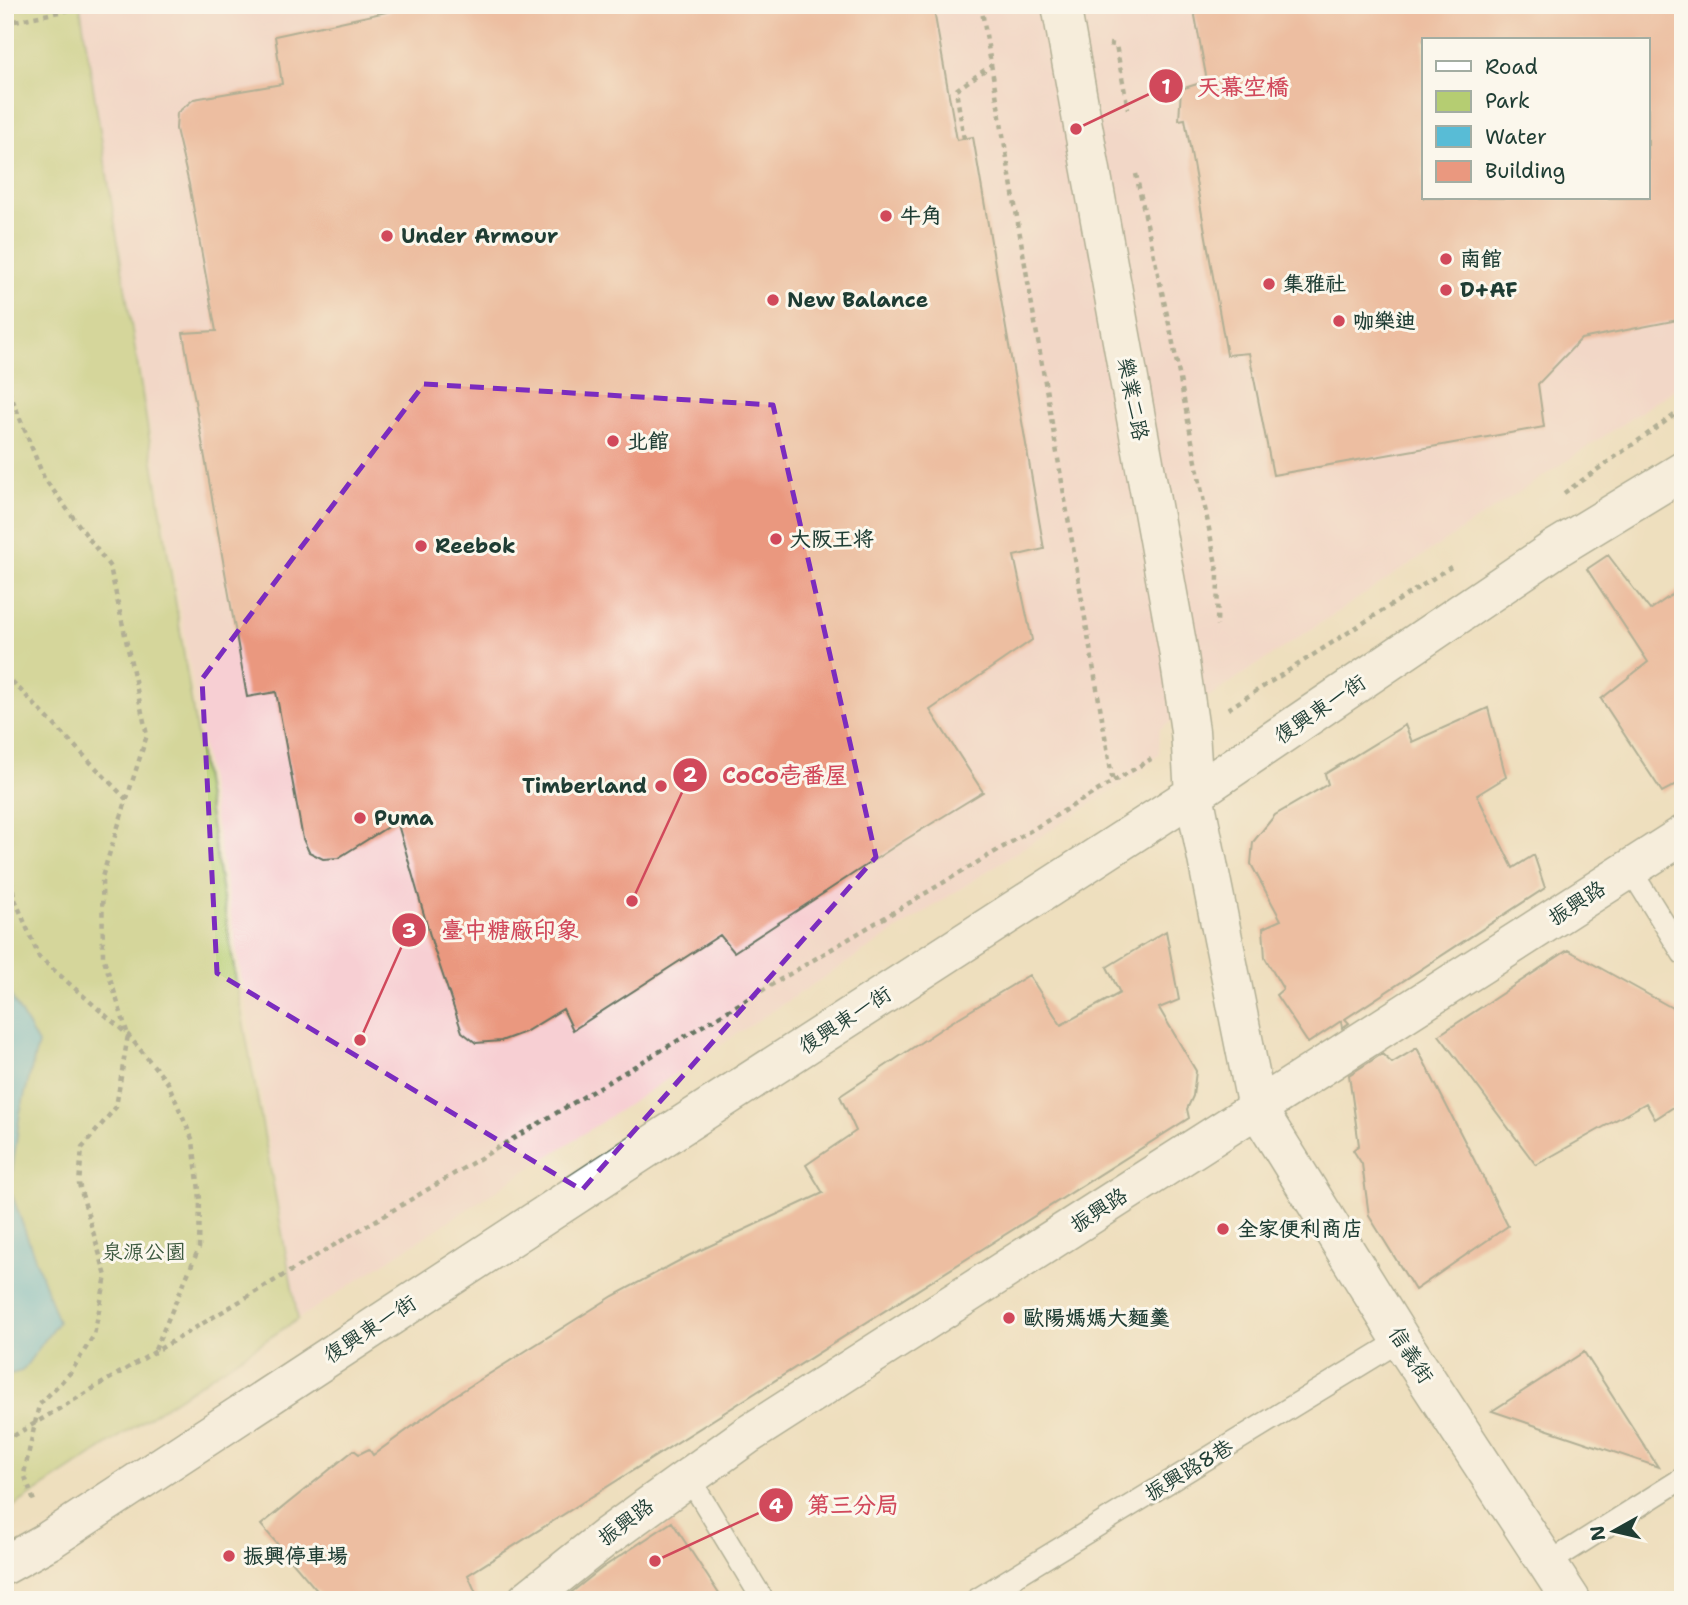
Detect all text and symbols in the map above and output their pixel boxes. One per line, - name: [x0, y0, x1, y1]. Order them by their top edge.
- legend: [1422, 38, 1650, 200]
- text: Road: [1485, 53, 1538, 81]
- callout: 天幕空橋: [1148, 64, 1303, 108]
- text: 天幕空橋: [1197, 72, 1289, 102]
- text: 1: [1161, 73, 1171, 101]
- text: Park: [1485, 87, 1530, 115]
- text: Water: [1485, 123, 1547, 151]
- text: Building: [1485, 157, 1565, 185]
- place label: 牛角: [900, 202, 942, 230]
- marker: 牛角: [878, 208, 894, 224]
- place label: Under Armour: [401, 222, 558, 250]
- marker: Under Armour: [379, 228, 395, 244]
- place label: 南館: [1460, 245, 1502, 273]
- marker: 南館: [1438, 251, 1454, 267]
- place label: 集雅社: [1283, 270, 1346, 298]
- marker: 集雅社: [1261, 276, 1277, 292]
- place label: D+AF: [1460, 276, 1518, 304]
- marker: D+AF: [1438, 282, 1454, 298]
- place label: New Balance: [787, 286, 928, 314]
- marker: New Balance: [765, 292, 781, 308]
- place label: 咖樂迪: [1353, 307, 1416, 335]
- marker: 咖樂迪: [1331, 313, 1347, 329]
- street label: 樂業二路: [1111, 355, 1155, 443]
- place label: 北館: [627, 427, 669, 455]
- marker: 北館: [605, 433, 621, 449]
- place label: 大阪王将: [790, 525, 874, 553]
- marker: 大阪王将: [768, 531, 784, 547]
- place label: Reebok: [435, 532, 516, 560]
- marker: Reebok: [413, 538, 429, 554]
- street label: 復興東一街: [1269, 668, 1371, 750]
- callout: CoCo壱番屋: [673, 753, 862, 797]
- text: CoCo壱番屋: [722, 760, 848, 790]
- text: 2: [683, 761, 698, 789]
- place label: Timberland: [522, 772, 647, 800]
- marker: Timberland: [653, 778, 669, 794]
- place label: Puma: [374, 804, 434, 832]
- marker: Puma: [352, 810, 368, 826]
- street label: 振興路: [1543, 874, 1611, 932]
- callout: 臺中糖廠印象: [392, 908, 593, 952]
- text: 臺中糖廠印象: [441, 915, 579, 945]
- text: 3: [402, 917, 416, 945]
- street label: 復興東一街: [793, 980, 897, 1060]
- street label: 振興路: [1065, 1181, 1133, 1239]
- place label: 全家便利商店: [1237, 1215, 1363, 1243]
- marker: 全家便利商店: [1215, 1221, 1231, 1237]
- park label: 泉源公園: [102, 1238, 186, 1266]
- street label: 復興東一街: [318, 1289, 422, 1369]
- place label: 歐陽媽媽大麵羹: [1023, 1304, 1170, 1332]
- marker: 歐陽媽媽大麵羹: [1001, 1310, 1017, 1326]
- street label: 信義街: [1382, 1321, 1440, 1389]
- street label: 振興路8巷: [1139, 1433, 1239, 1507]
- callout: 第三分局: [758, 1483, 913, 1527]
- text: 第三分局: [807, 1490, 899, 1520]
- street label: 振興路: [592, 1492, 660, 1552]
- text: 4: [769, 1492, 784, 1520]
- north arrow: [1580, 1496, 1650, 1566]
- text: N: [1584, 1524, 1611, 1542]
- place label: 振興停車場: [243, 1542, 348, 1570]
- marker: 振興停車場: [221, 1548, 237, 1564]

